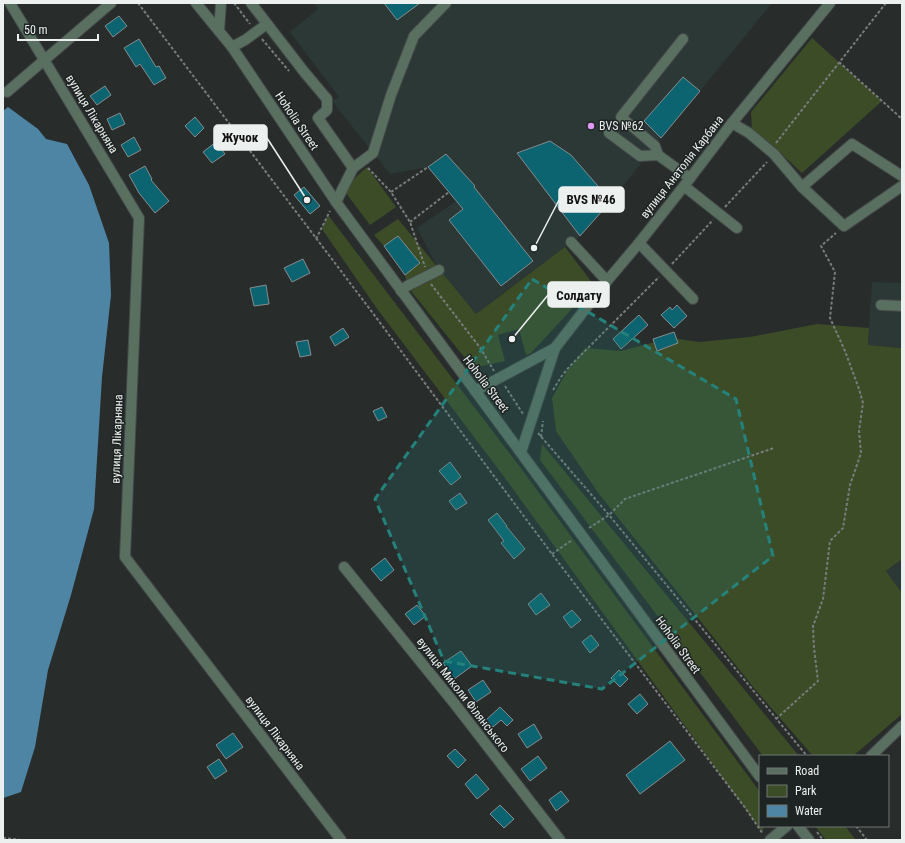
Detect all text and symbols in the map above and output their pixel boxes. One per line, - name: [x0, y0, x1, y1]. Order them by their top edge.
- scale bar: [18, 16, 98, 42]
- text: 50 m: [24, 23, 48, 37]
- street label: вулиця Лікарняна: [63, 72, 121, 156]
- street label: Hoholia Street: [272, 89, 322, 153]
- street label: вулиця Анатолія Карбана: [638, 113, 727, 221]
- place label: BVS №62: [599, 119, 644, 133]
- marker: BVS №62: [586, 121, 596, 131]
- callout: Жучок: [214, 125, 267, 150]
- text: Жучок: [222, 130, 259, 145]
- callout: BVS №46: [559, 187, 624, 212]
- text: BVS №46: [566, 192, 616, 207]
- callout: Солдату: [548, 282, 609, 307]
- text: Солдату: [556, 288, 602, 303]
- street label: Hoholia Street: [460, 353, 512, 415]
- street label: вулиця Лікарняна: [108, 394, 126, 484]
- street label: Hoholia Street: [653, 614, 704, 677]
- street label: вулиця Миколи Філянського: [414, 635, 512, 755]
- street label: вулиця Лікарняна: [243, 693, 308, 773]
- legend: [759, 755, 889, 827]
- text: Road: [795, 764, 819, 778]
- text: Park: [795, 784, 817, 798]
- text: Water: [795, 804, 823, 818]

